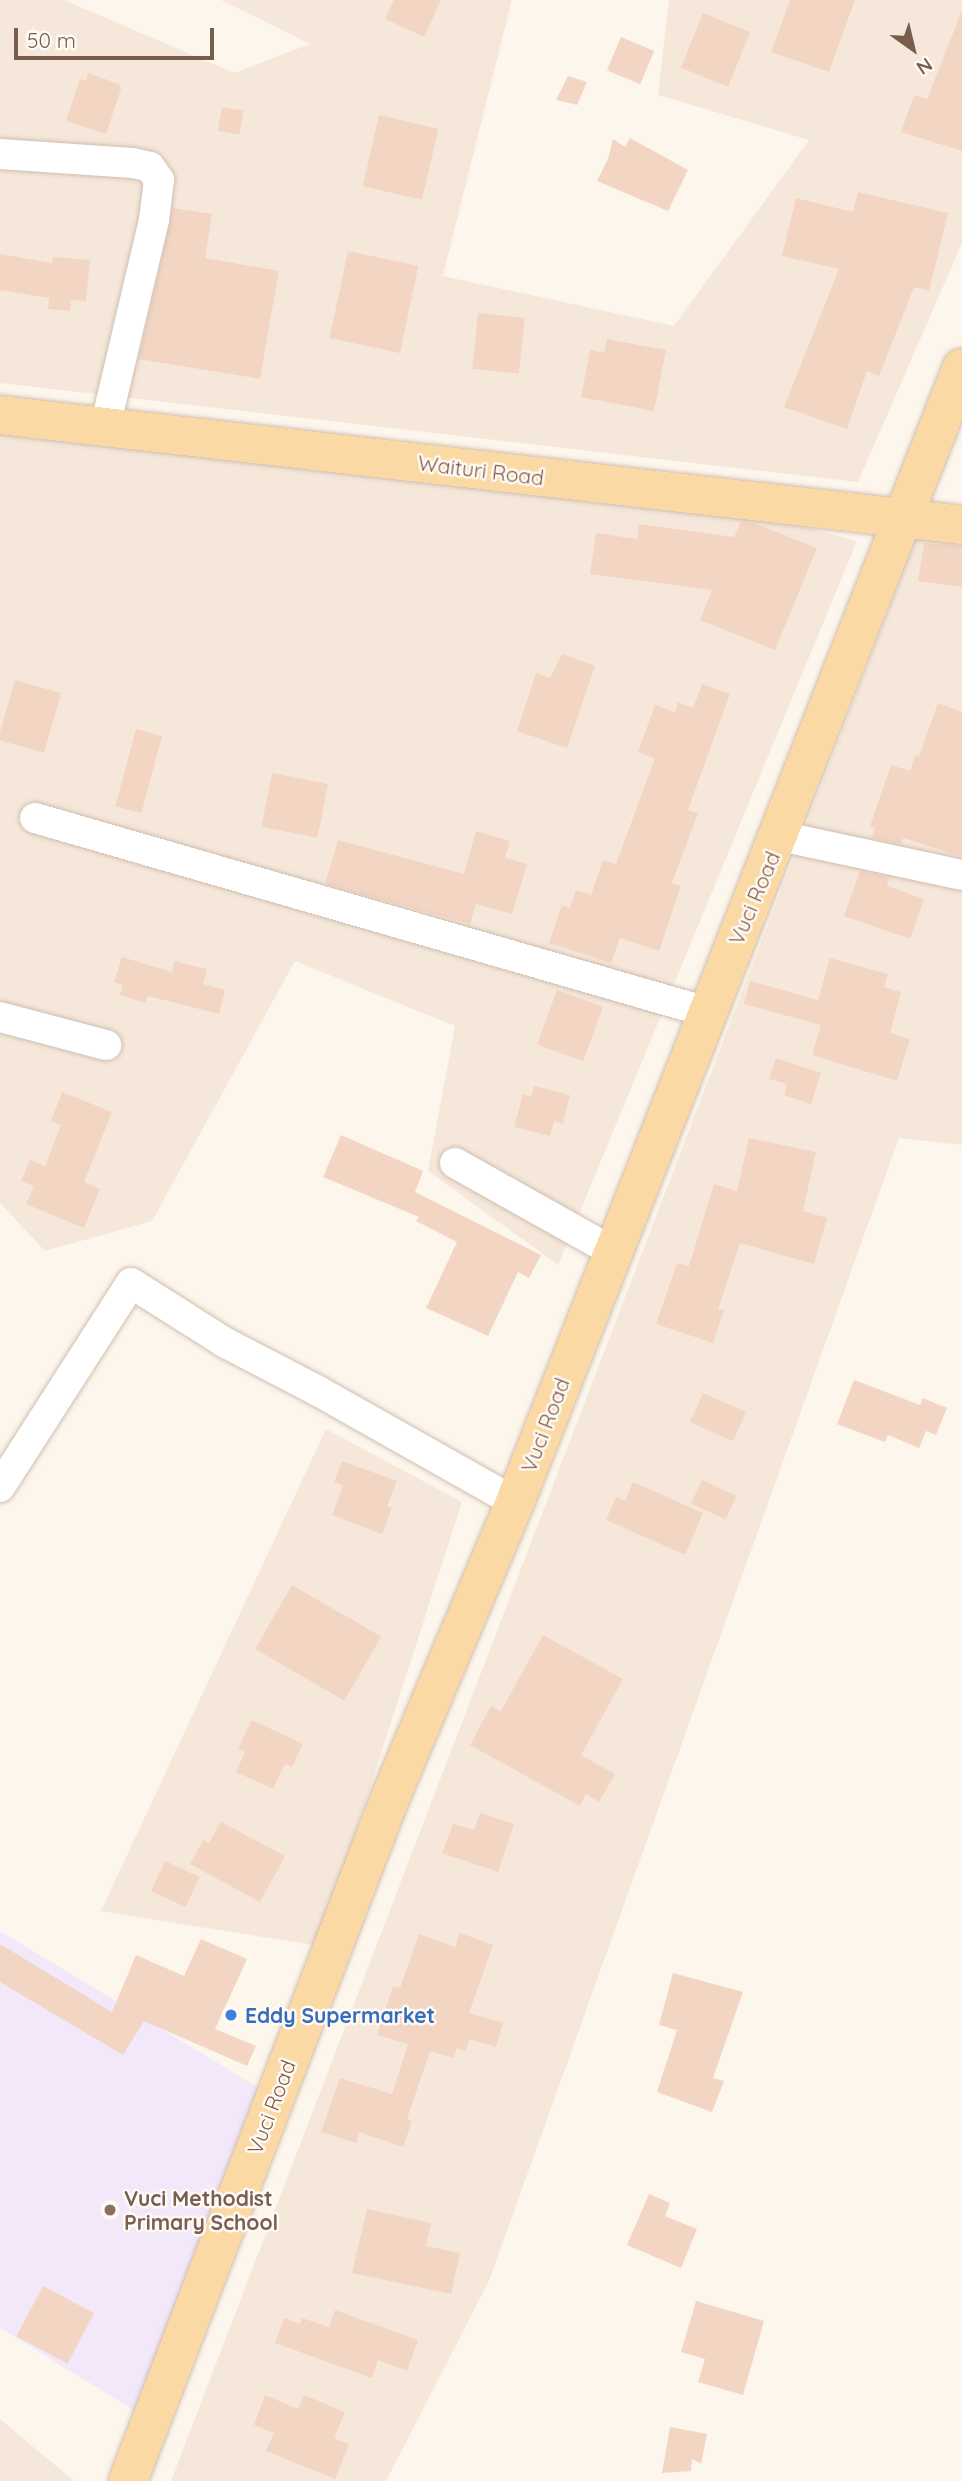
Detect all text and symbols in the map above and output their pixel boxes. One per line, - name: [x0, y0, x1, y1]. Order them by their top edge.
- scale bar: [18, 14, 217, 58]
- north arrow: [878, 14, 948, 84]
- text: 50 m: [27, 27, 76, 53]
- text: N: [912, 53, 937, 80]
- street label: Waituri Road: [417, 450, 545, 490]
- street label: Vuci Road: [723, 848, 785, 948]
- street label: Vuci Road: [516, 1374, 574, 1476]
- place label: Eddy Supermarket: [245, 2002, 435, 2028]
- marker: Eddy Supermarket: [223, 2007, 239, 2023]
- street label: Vuci Road: [242, 2056, 300, 2158]
- place label: Vuci Methodist Primary School: [124, 2185, 278, 2235]
- marker: Vuci Methodist Primary School: [102, 2202, 118, 2218]

